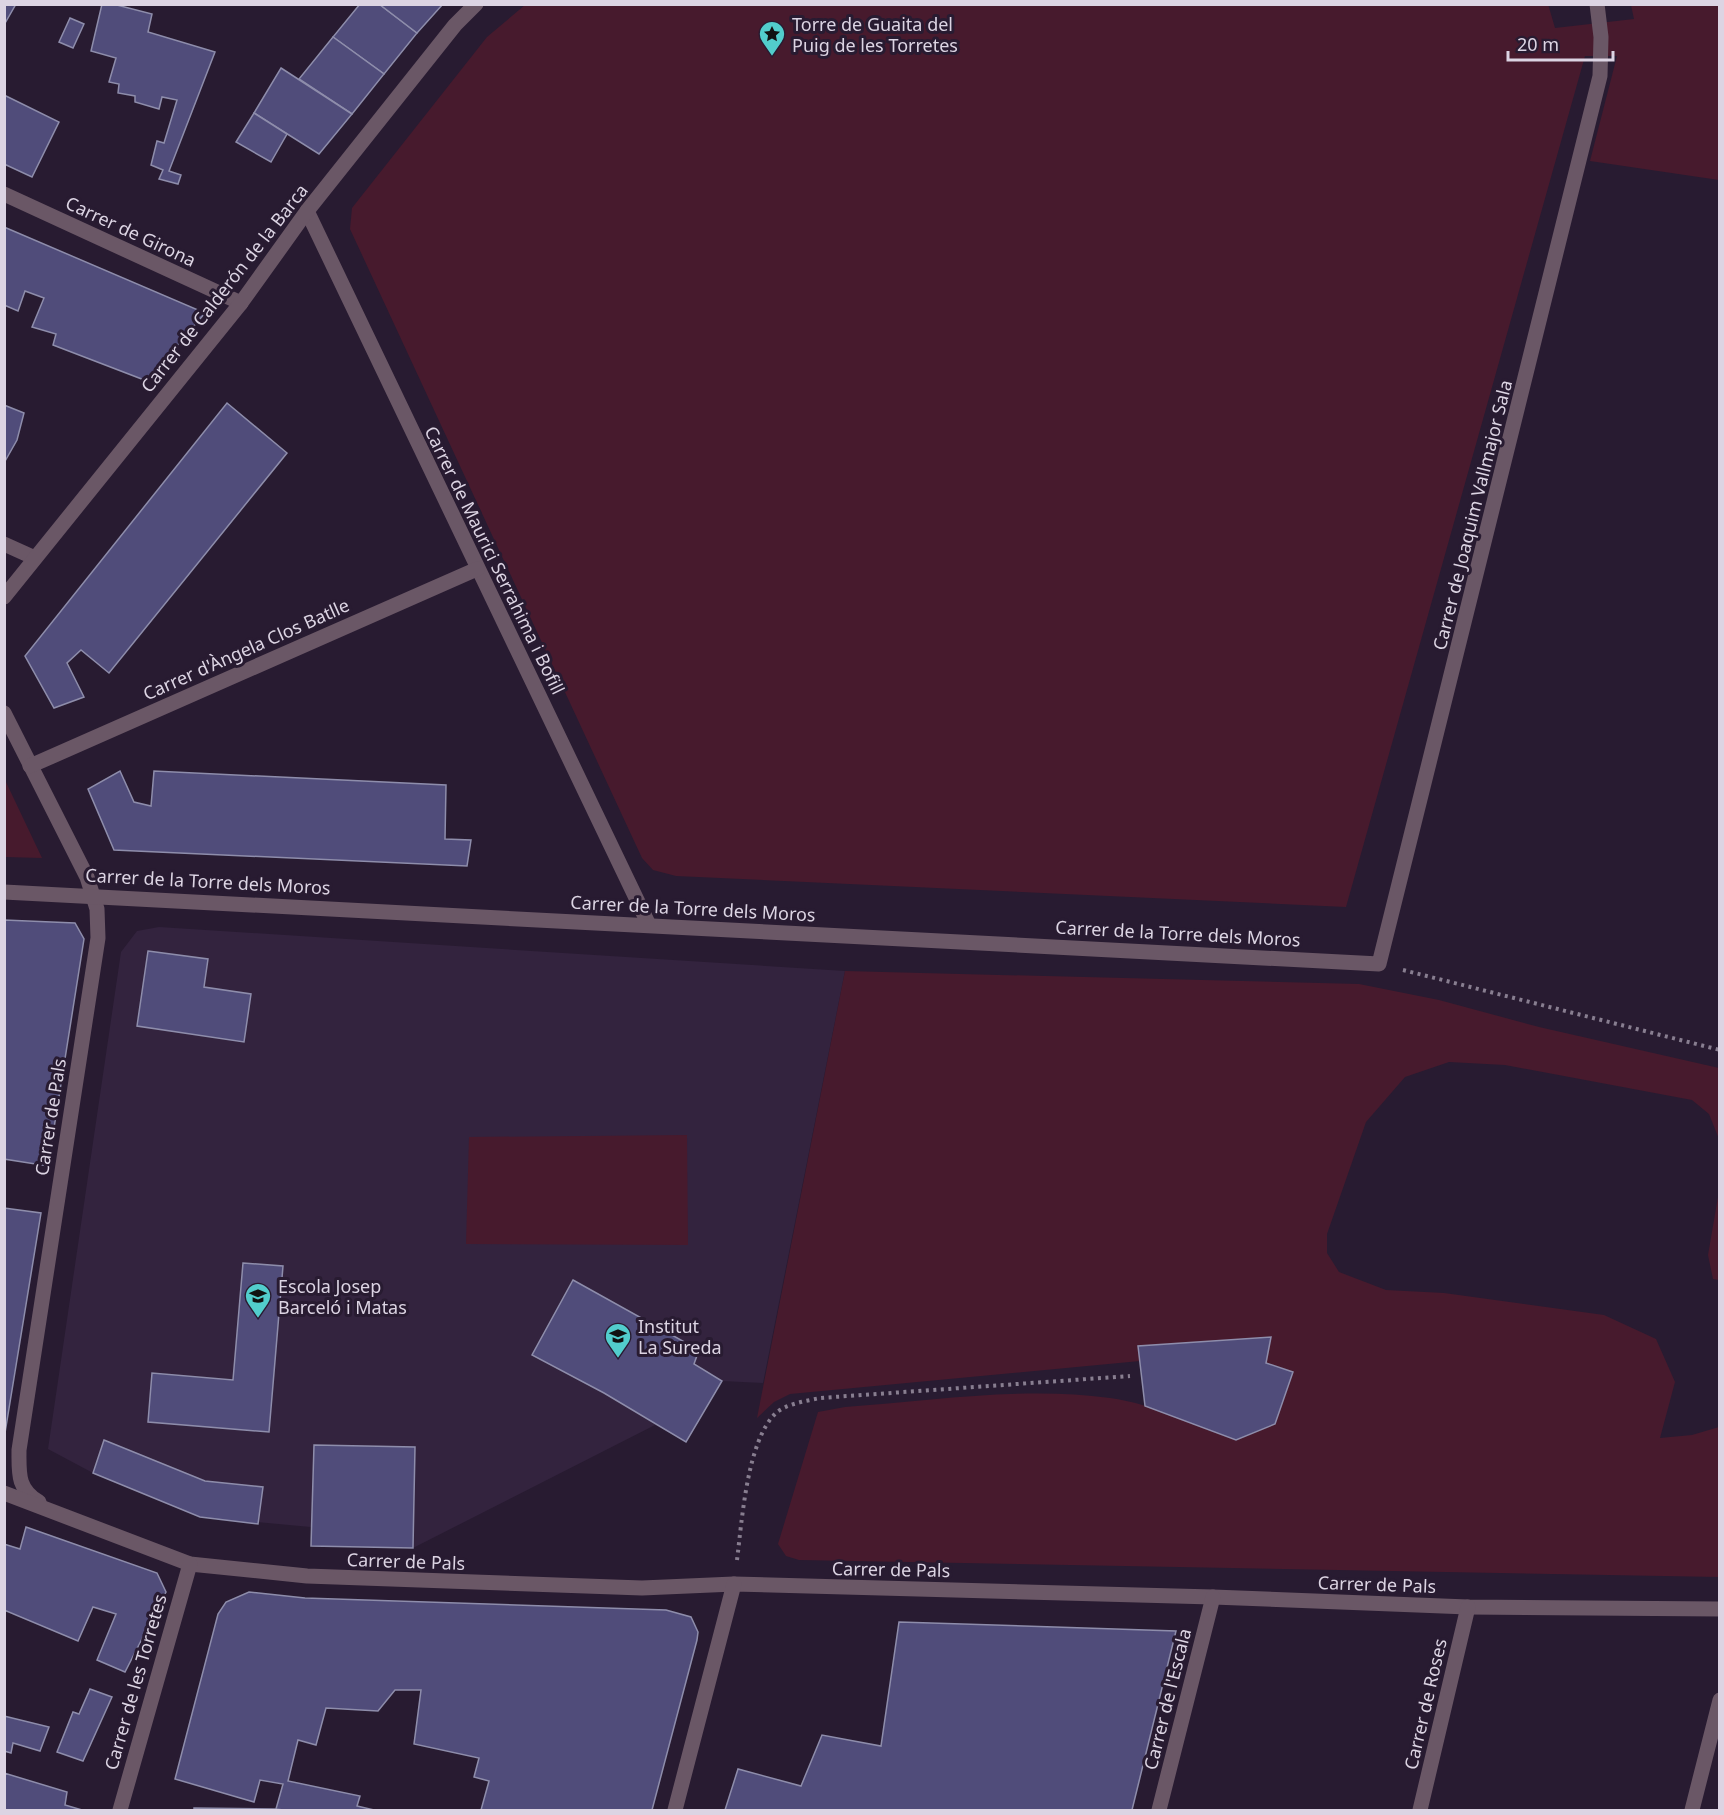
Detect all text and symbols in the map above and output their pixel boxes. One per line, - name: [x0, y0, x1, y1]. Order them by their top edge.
- place label: Torre de Guaita del Puig de les Torretes: [792, 12, 958, 57]
- place icon: Torre de Guaita del Puig de les Torretes: [757, 19, 787, 57]
- scale bar: [1508, 24, 1613, 62]
- text: 20 m: [1517, 32, 1559, 56]
- street label: Carrer de Calderón de la Barca: [135, 179, 313, 397]
- street label: Carrer de Girona: [62, 190, 200, 272]
- street label: Carrer de Joaquim Vallmajor Sala: [1427, 377, 1517, 653]
- street label: Carrer de Maurici Serrahima i Bofill: [419, 422, 571, 698]
- street label: Carrer d'Àngela Clos Batlle: [139, 593, 353, 705]
- street label: Carrer de la Torre dels Moros: [85, 863, 331, 899]
- street label: Carrer de la Torre dels Moros: [570, 890, 816, 926]
- street label: Carrer de la Torre dels Moros: [1055, 915, 1301, 951]
- street label: Carrer de Pals: [29, 1057, 71, 1177]
- place label: Escola Josep Barceló i Matas: [278, 1274, 407, 1319]
- school or university icon: Escola Josep Barceló i Matas: [243, 1281, 273, 1319]
- place label: Institut La Sureda: [638, 1314, 722, 1359]
- school or university icon: Institut La Sureda: [603, 1321, 633, 1359]
- street label: Carrer de Pals: [346, 1547, 466, 1575]
- street label: Carrer de Pals: [832, 1556, 950, 1582]
- street label: Carrer de Pals: [1317, 1570, 1437, 1598]
- street label: Carrer de les Torretes: [98, 1591, 172, 1773]
- street label: Carrer de l'Escala: [1138, 1626, 1196, 1772]
- street label: Carrer de Roses: [1398, 1636, 1452, 1772]

